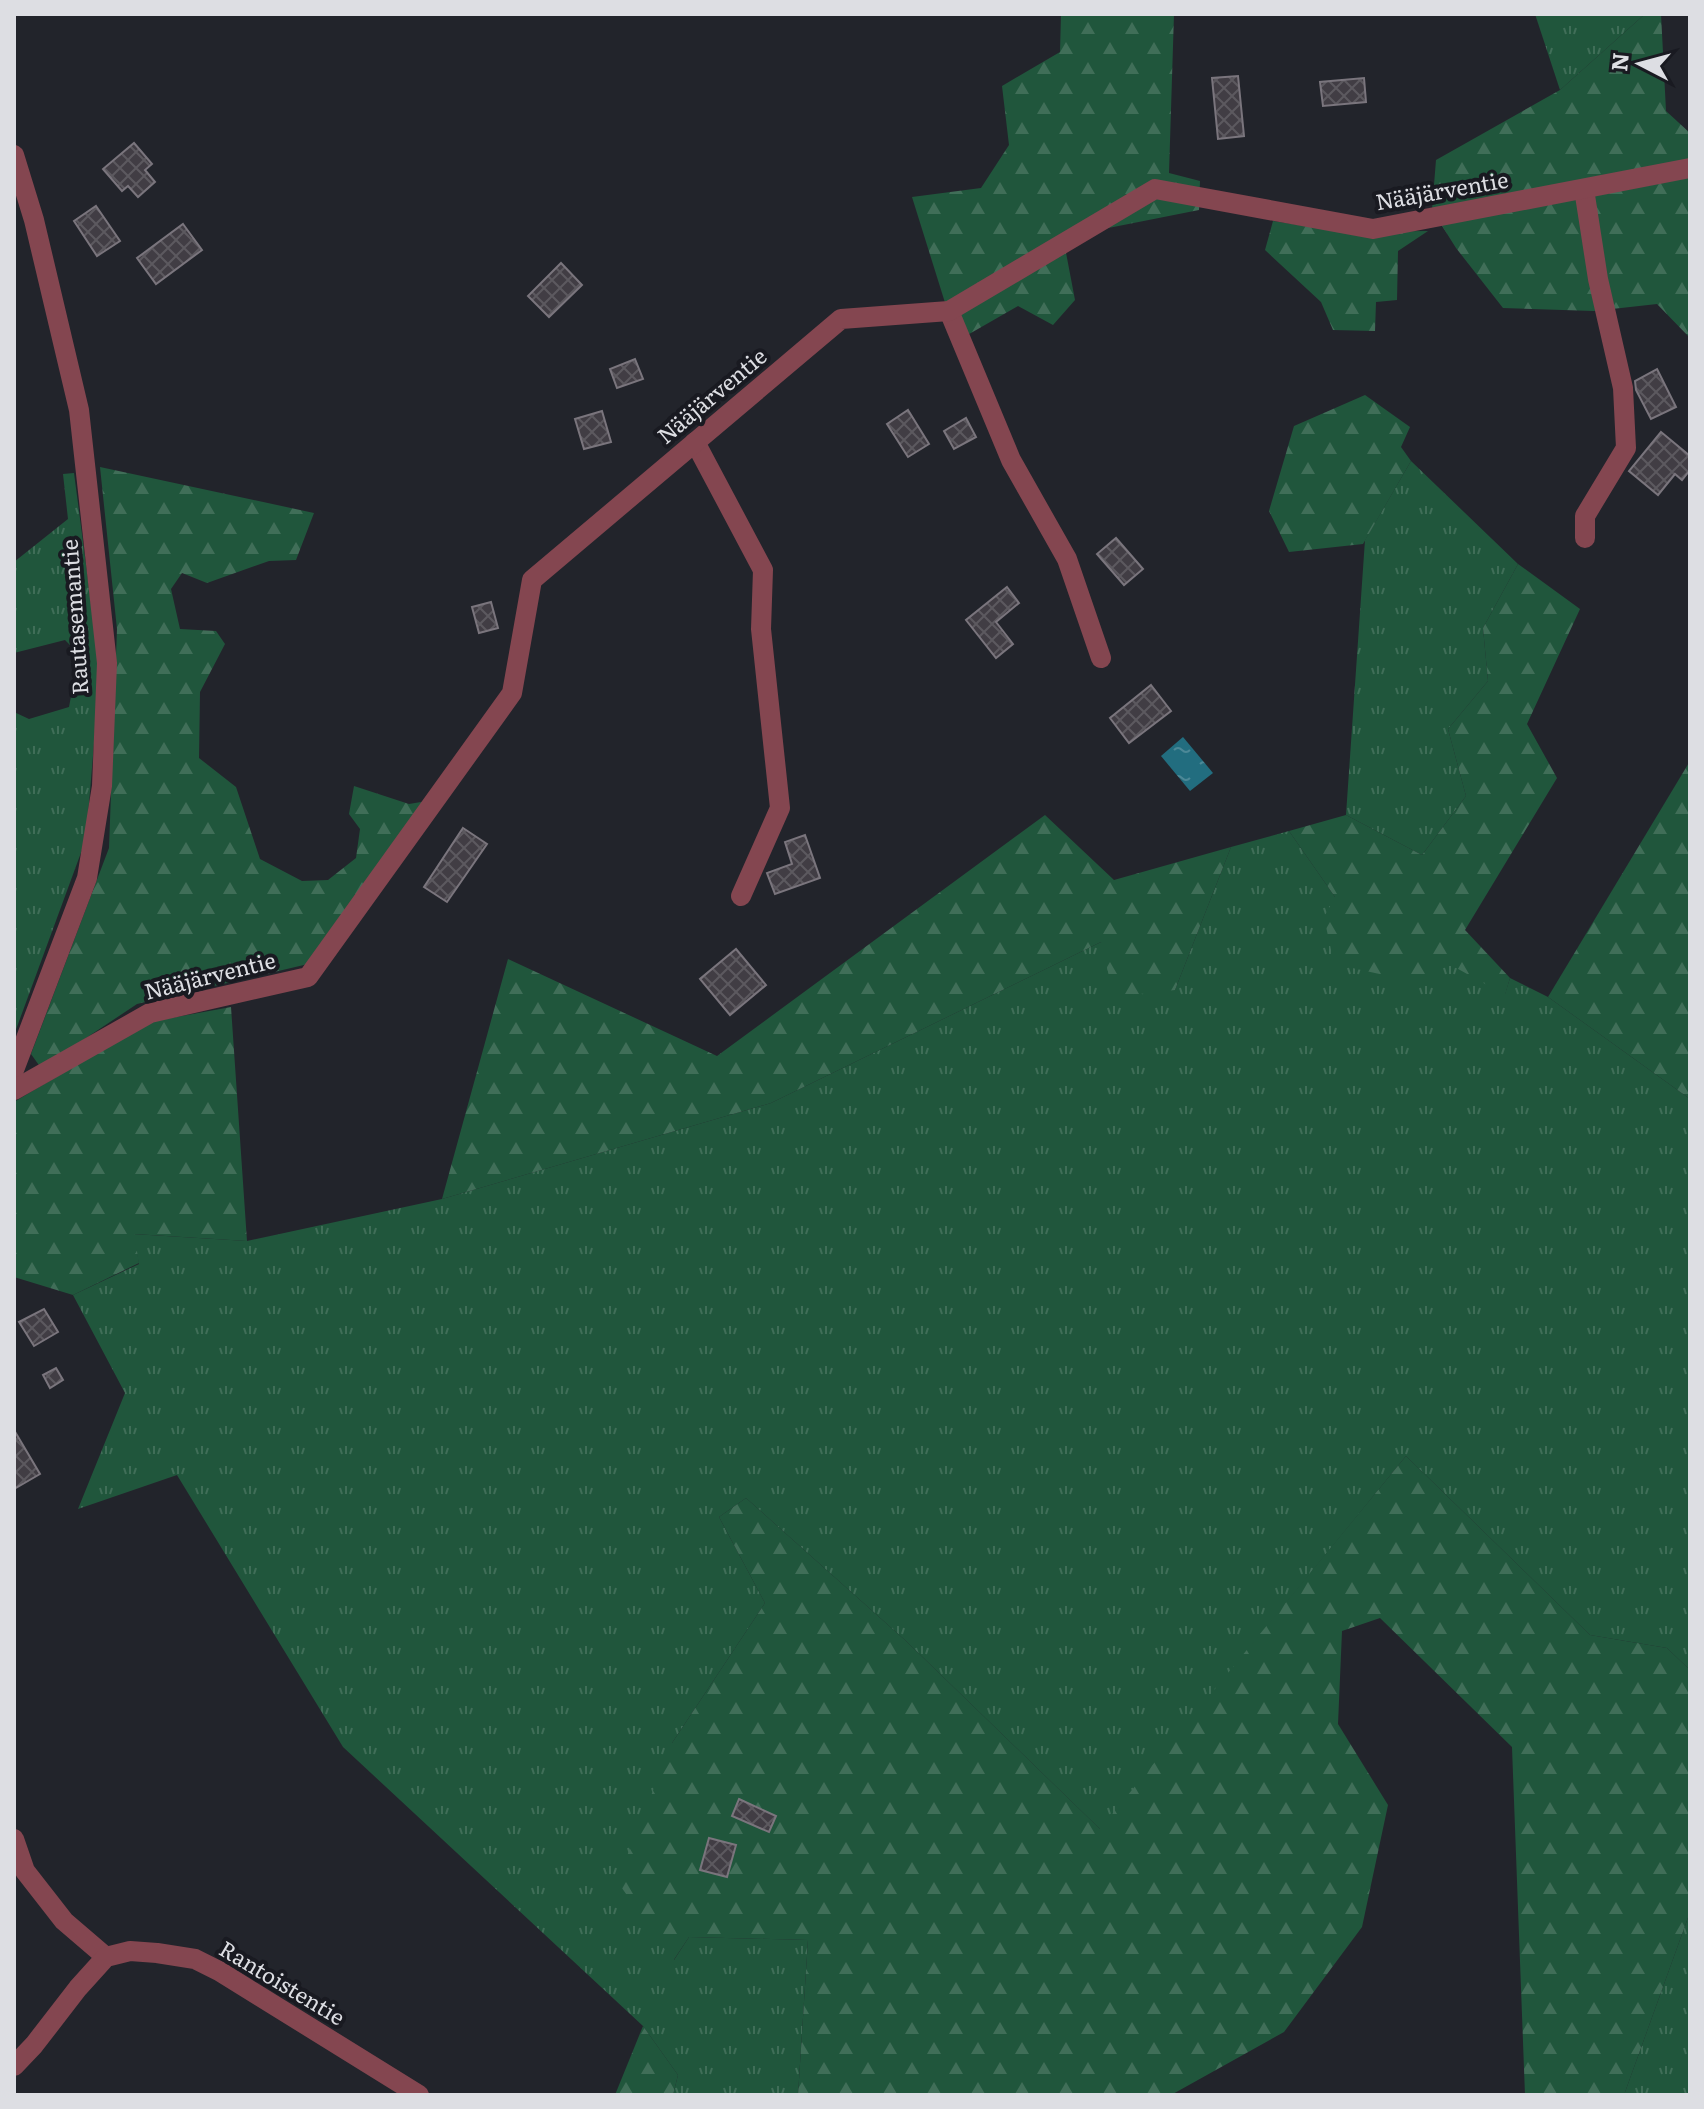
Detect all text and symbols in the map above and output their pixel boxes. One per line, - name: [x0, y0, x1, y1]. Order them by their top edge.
- north arrow: [1600, 24, 1680, 104]
- text: N: [1601, 51, 1636, 73]
- street label: Nääjärventie: [1373, 162, 1511, 217]
- street label: Nääjärventie: [649, 339, 773, 451]
- street label: Rautasemantie: [52, 538, 95, 696]
- street label: Nääjärventie: [140, 942, 279, 1007]
- street label: Rantoistentie: [214, 1931, 352, 2032]

